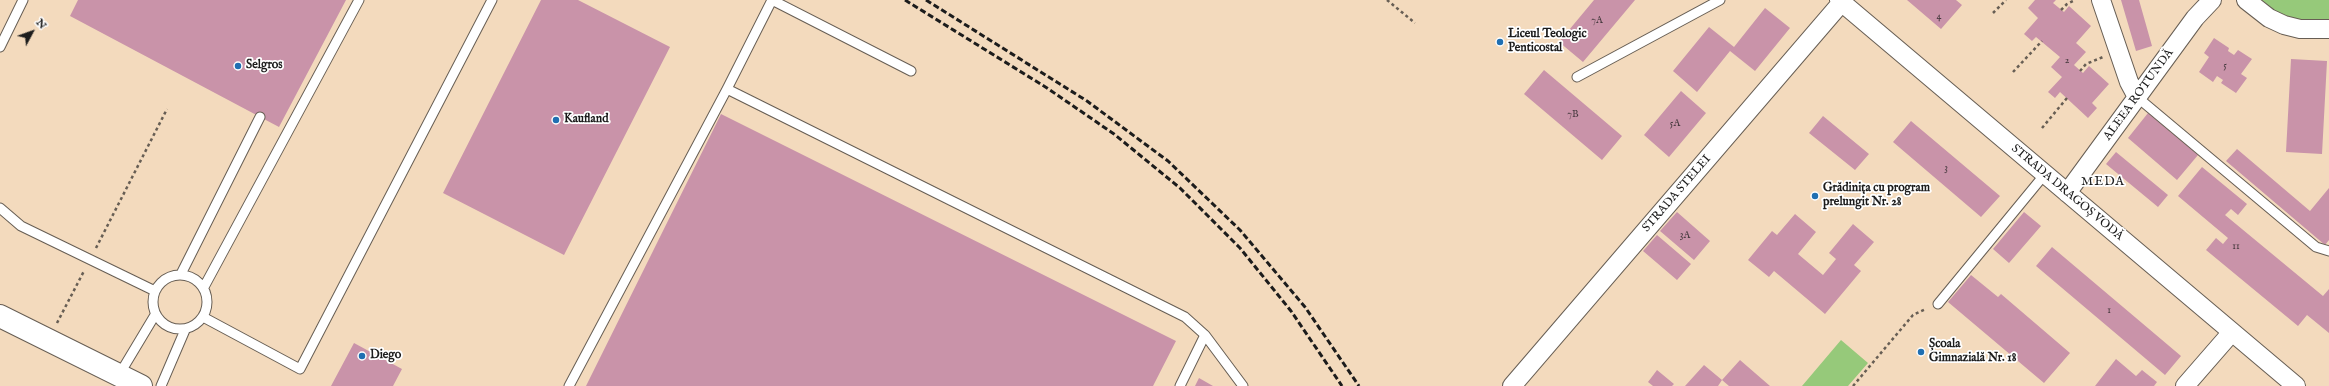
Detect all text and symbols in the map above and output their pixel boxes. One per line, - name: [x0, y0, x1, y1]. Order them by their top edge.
- house number: 4: [1937, 11, 1941, 23]
- north arrow: [12, 12, 52, 52]
- house number: 7A: [1591, 15, 1603, 27]
- text: N: [33, 16, 49, 32]
- place label: Liceul Teologic Penticostal: [1508, 28, 1587, 56]
- marker: Liceul Teologic Penticostal: [1495, 37, 1505, 47]
- street label: ALEEA ROTUNDĂ: [2101, 46, 2177, 144]
- house number: 2: [2065, 55, 2069, 67]
- place label: Selgros: [246, 59, 283, 73]
- house number: 5: [2223, 60, 2227, 72]
- marker: Selgros: [233, 61, 243, 71]
- house number: 7B: [1567, 109, 1579, 121]
- place label: Kaufland: [564, 113, 609, 127]
- marker: Kaufland: [551, 115, 561, 125]
- house number: 5A: [1670, 118, 1680, 130]
- street label: STRADA DRAGOȘ VODĂ: [2008, 142, 2126, 244]
- street label: STRADA STELEI: [1640, 153, 1714, 235]
- house number: 3: [1944, 163, 1948, 175]
- district label: MEDA: [2081, 174, 2125, 190]
- place label: Grădinița cu program prelungit Nr. 28: [1823, 182, 1930, 210]
- marker: Grădinița cu program prelungit Nr. 28: [1810, 191, 1820, 201]
- house number: 3A: [1680, 230, 1690, 242]
- house number: 11: [2232, 241, 2240, 253]
- house number: 1: [2107, 305, 2111, 317]
- place label: Școala Gimnazială Nr. 18: [1929, 338, 2016, 366]
- marker: Școala Gimnazială Nr. 18: [1916, 347, 1926, 357]
- place label: Diego: [370, 349, 401, 363]
- marker: Diego: [357, 351, 367, 361]

